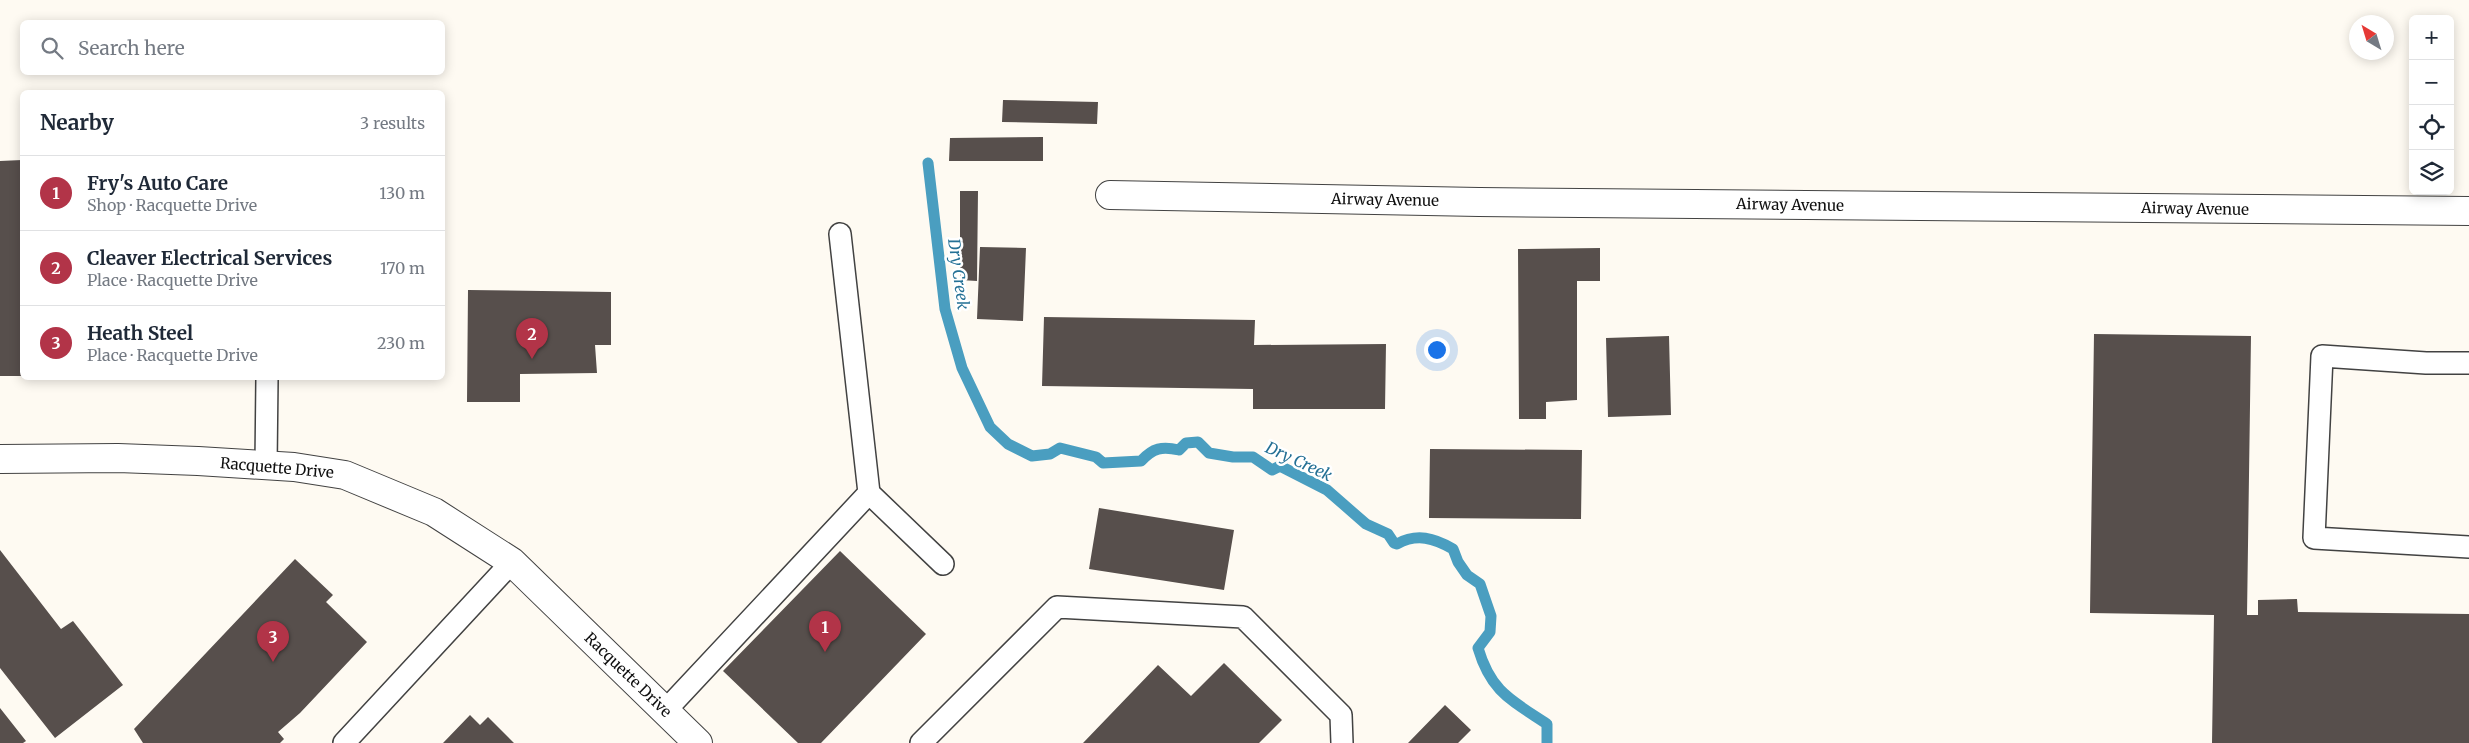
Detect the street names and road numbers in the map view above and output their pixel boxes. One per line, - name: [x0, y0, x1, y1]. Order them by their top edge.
- street label: Airway Avenue: [1330, 189, 1439, 210]
- street label: Airway Avenue: [1735, 194, 1844, 215]
- street label: Airway Avenue: [2140, 198, 2249, 219]
- street label: Racquette Drive: [220, 453, 335, 482]
- street label: Racquette Drive: [581, 628, 676, 721]

